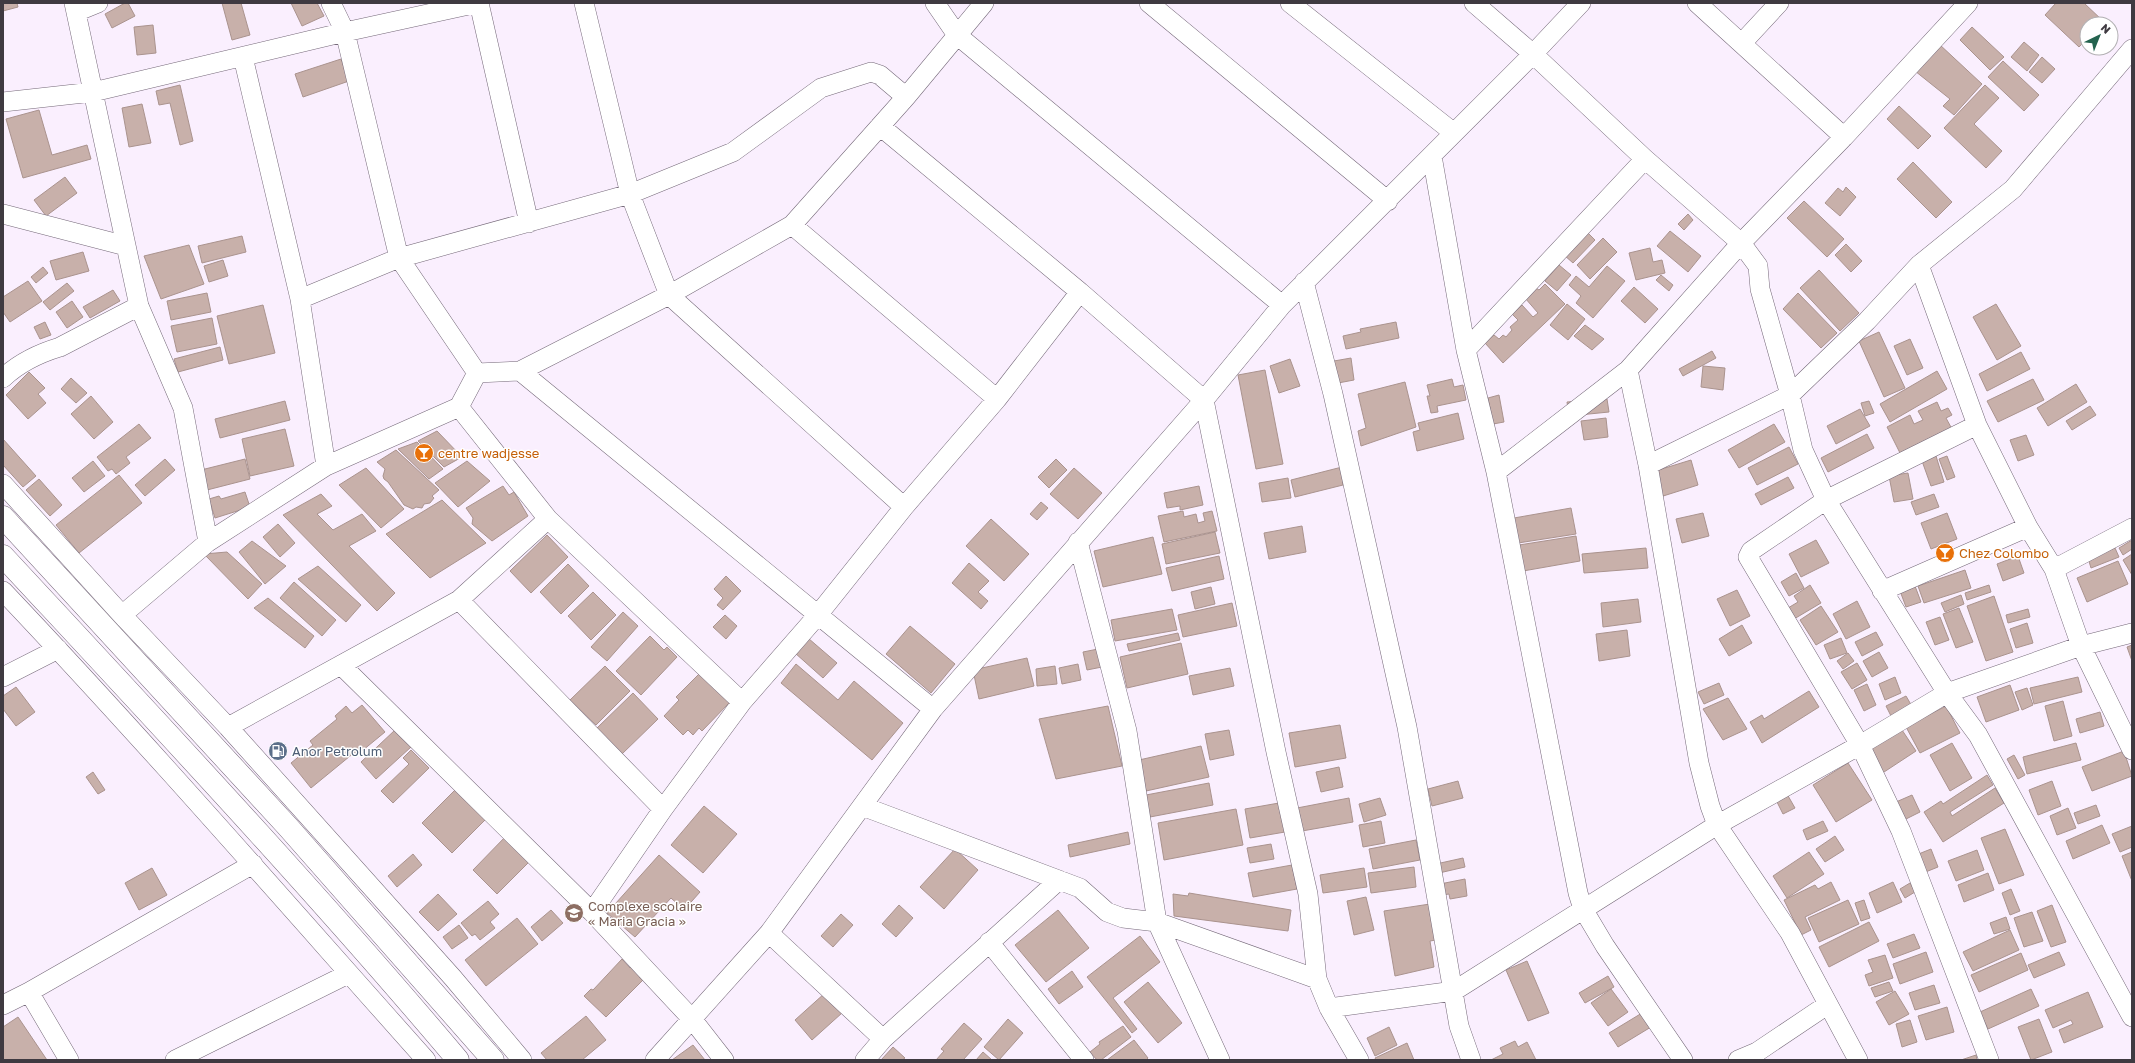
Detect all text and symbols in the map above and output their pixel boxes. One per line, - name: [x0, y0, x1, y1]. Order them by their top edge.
- north arrow: [2079, 16, 2119, 56]
- text: N: [2099, 21, 2114, 36]
- bar icon: centre wadjesse: [413, 442, 435, 464]
- place label: centre wadjesse: [438, 445, 539, 461]
- bar icon: Chez Colombo: [1934, 542, 1956, 564]
- place label: Chez Colombo: [1959, 545, 2049, 561]
- fuel station icon: Anor Petrolum: [267, 740, 289, 762]
- place label: Anor Petrolum: [292, 743, 382, 759]
- place label: Complexe scolaire « Maria Gracia »: [588, 898, 702, 929]
- school or university icon: Complexe scolaire « Maria Gracia »: [563, 902, 585, 924]

